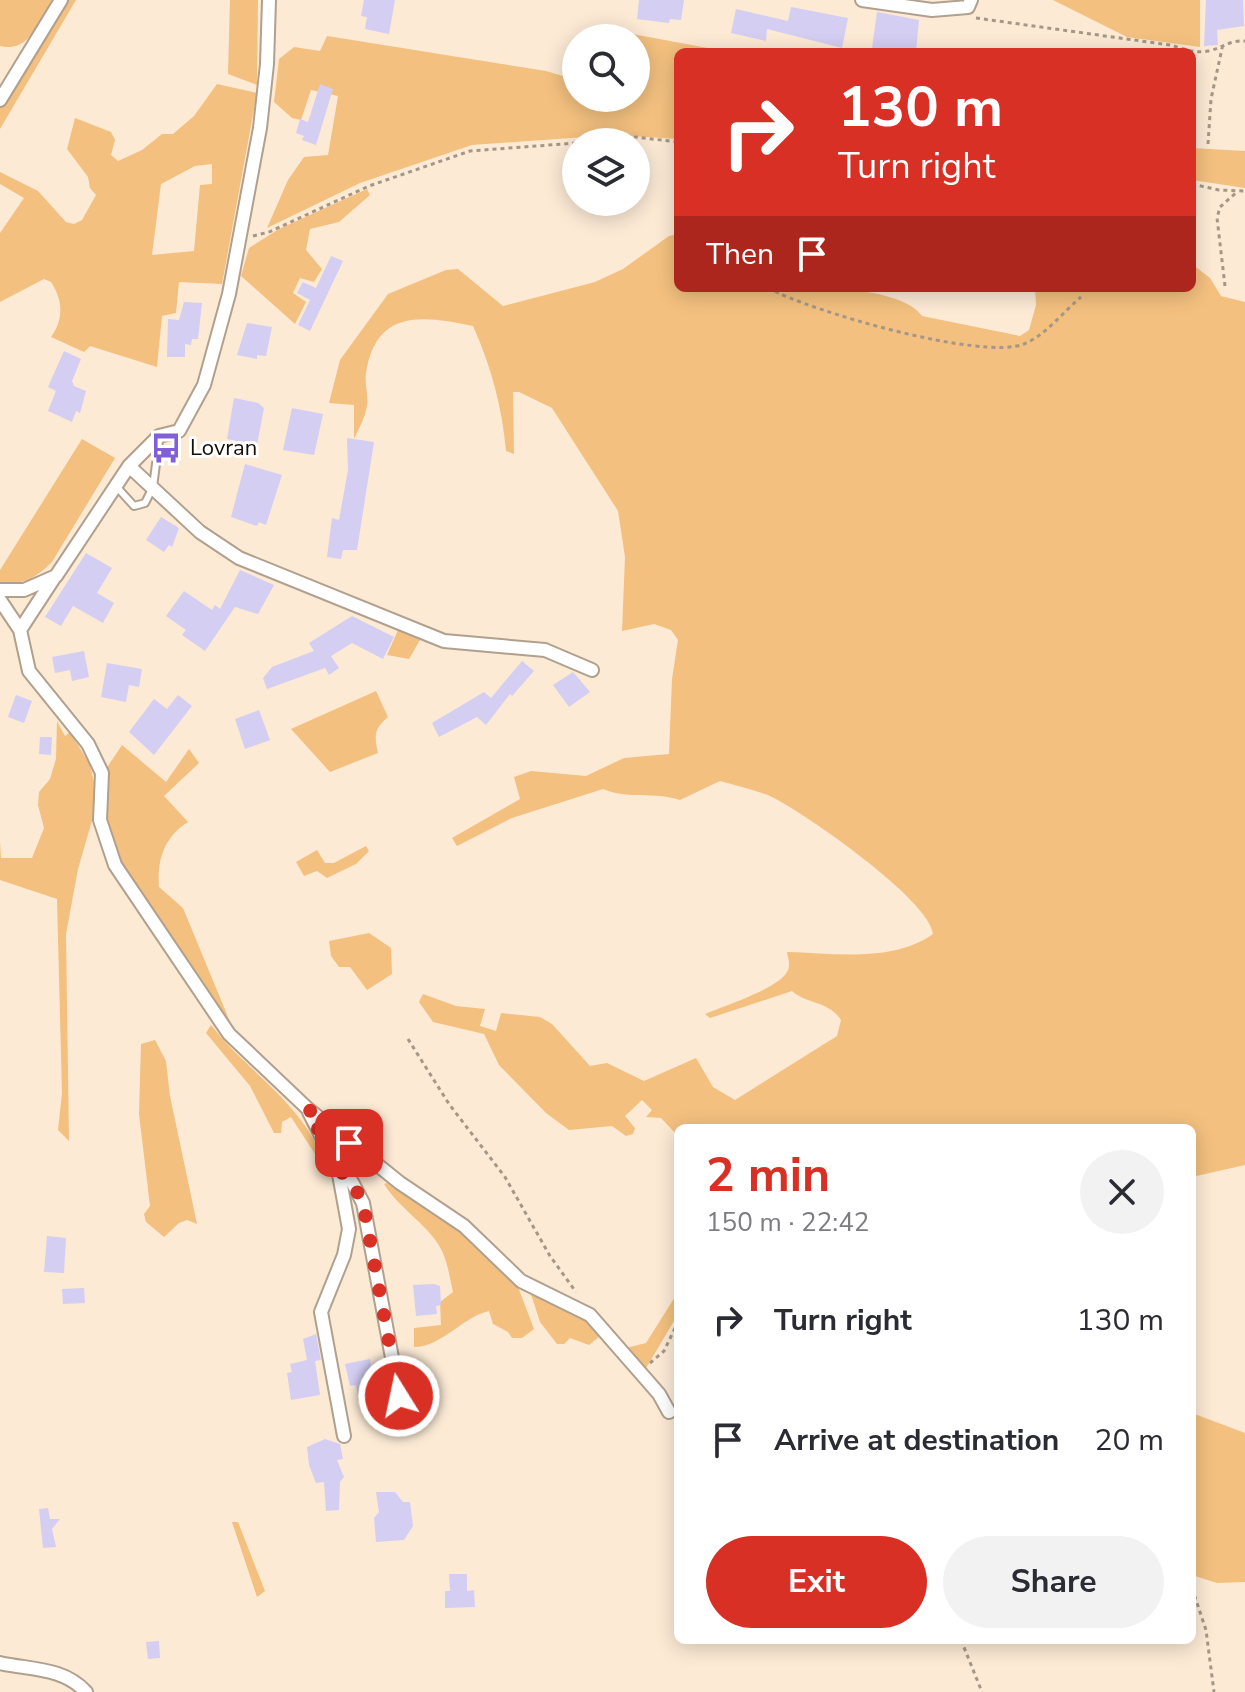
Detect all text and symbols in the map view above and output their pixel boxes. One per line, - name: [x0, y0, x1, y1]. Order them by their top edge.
- map controls: [562, 24, 650, 216]
- button: search: [562, 24, 650, 112]
- text: 130 m: [838, 69, 1003, 146]
- icon: right: [706, 80, 810, 184]
- button: layers: [562, 128, 650, 216]
- text: Turn right: [838, 142, 995, 191]
- icon: arrive: [790, 232, 834, 276]
- text: Then: [706, 234, 774, 275]
- bus stop icon: Lovran: [149, 431, 183, 465]
- place label: Lovran: [190, 433, 257, 463]
- pin: [315, 1109, 383, 1177]
- icon: arrive: [327, 1121, 371, 1165]
- text: 2 min: [706, 1142, 830, 1208]
- button: close: [1080, 1150, 1164, 1234]
- text: 150 m · 22:42: [706, 1205, 869, 1240]
- icon: right: [706, 1298, 750, 1342]
- text: Turn right: [774, 1300, 912, 1341]
- text: 130 m: [1077, 1300, 1164, 1341]
- position arrow: [357, 1354, 441, 1438]
- icon: arrive: [706, 1418, 750, 1462]
- text: Arrive at destination: [774, 1420, 1059, 1461]
- text: 20 m: [1095, 1420, 1164, 1461]
- button: Exit: [706, 1536, 927, 1628]
- button: Share: [943, 1536, 1164, 1628]

